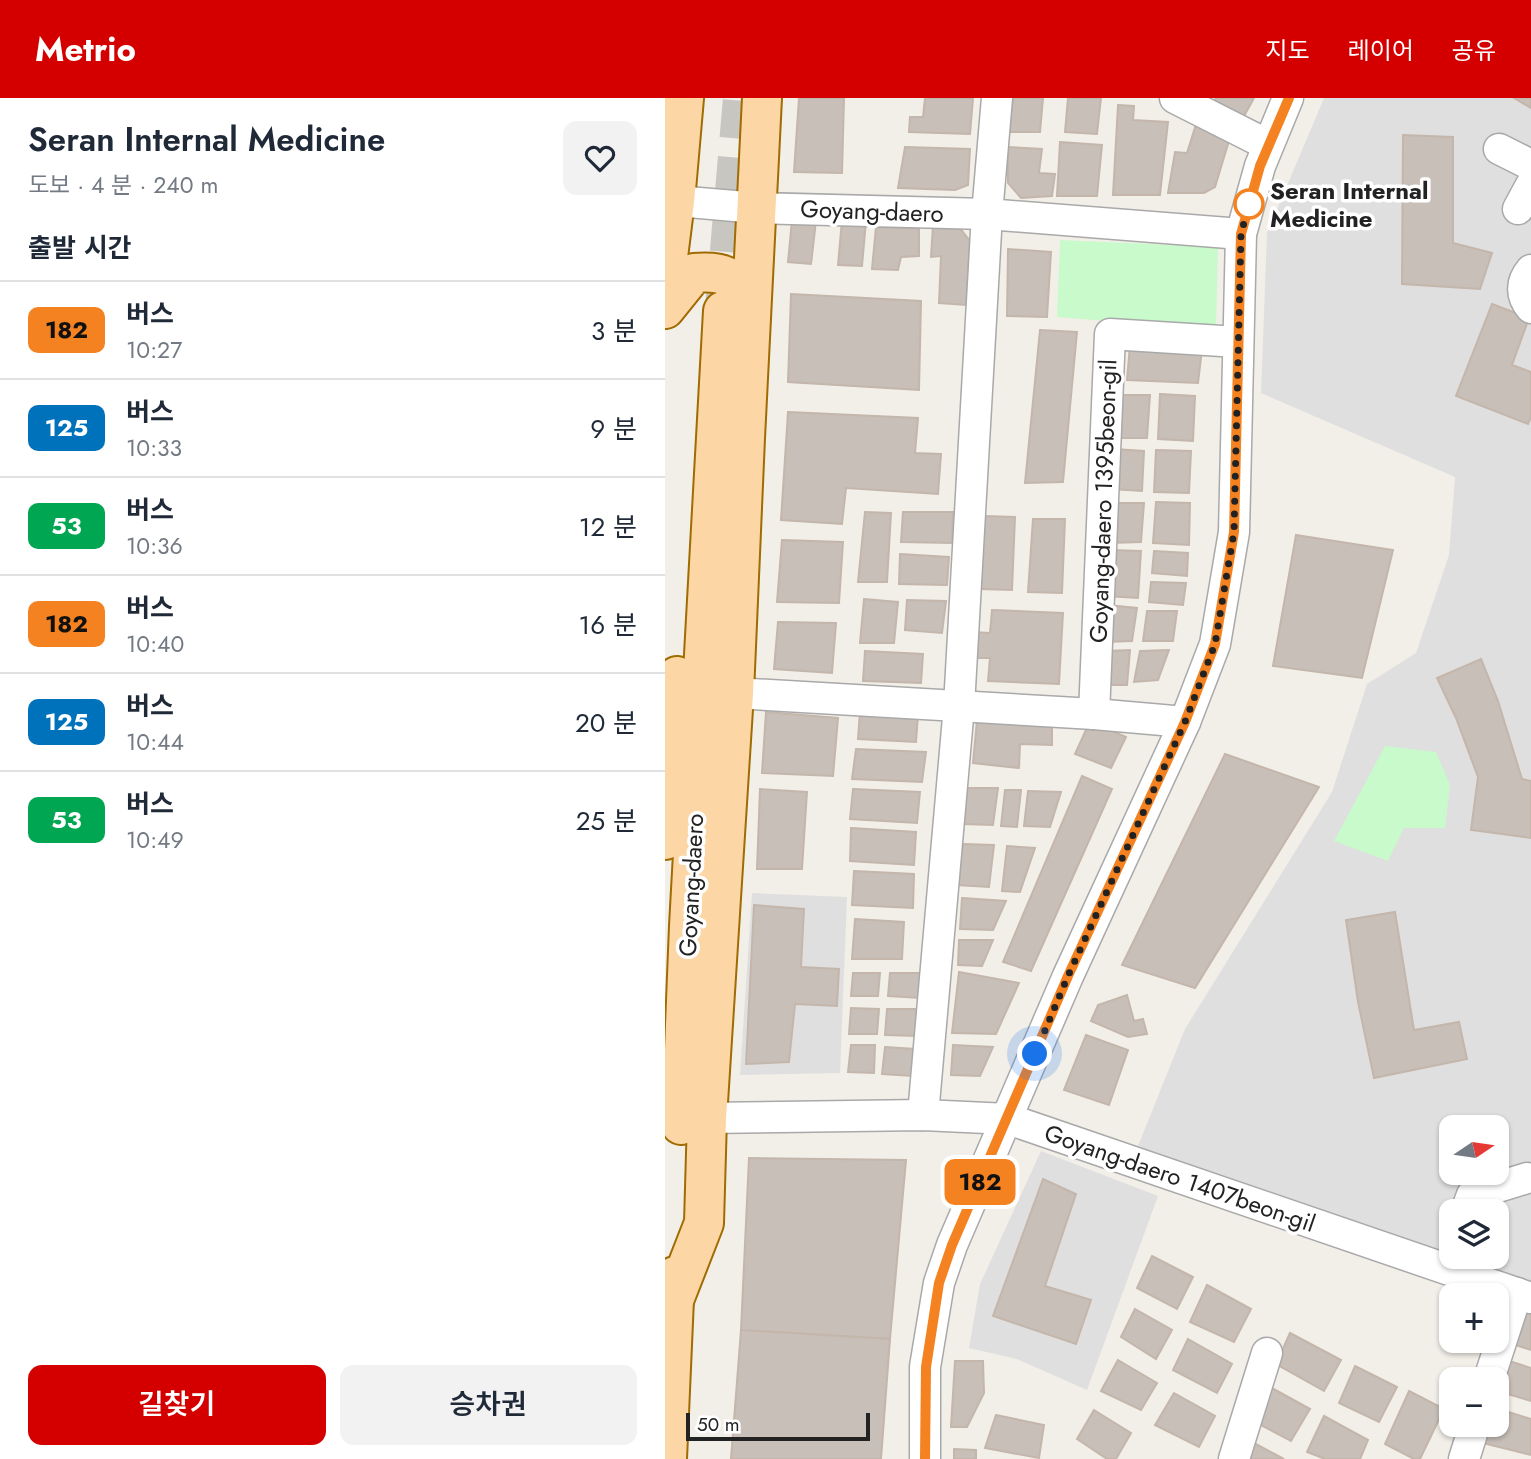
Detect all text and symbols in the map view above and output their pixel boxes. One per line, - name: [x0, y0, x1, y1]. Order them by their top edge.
- text: Metrio: [35, 26, 136, 73]
- text: 지도: [1265, 33, 1310, 68]
- text: 레이어: [1348, 33, 1414, 68]
- text: 공유: [1452, 33, 1496, 68]
- text: Seran Internal Medicine: [28, 116, 385, 163]
- button: heart: [563, 121, 637, 195]
- text: 도보 · 4 분 · 240 m: [28, 168, 218, 202]
- place label: Seran Internal Medicine: [1270, 173, 1429, 236]
- marker: Seran Internal Medicine: [1234, 189, 1264, 219]
- street label: Goyang-daero: [800, 191, 944, 231]
- text: 출발 시간: [28, 229, 131, 267]
- text: 버스: [126, 295, 174, 333]
- text: 182: [45, 312, 88, 347]
- text: 3 분: [591, 312, 637, 350]
- text: 10:27: [126, 333, 182, 367]
- street label: Goyang-daero 1395beon-gil: [1081, 358, 1125, 644]
- text: 버스: [126, 393, 174, 431]
- text: 125: [45, 410, 88, 445]
- text: 9 분: [590, 410, 637, 448]
- text: 10:33: [126, 431, 182, 465]
- text: 버스: [126, 491, 174, 529]
- text: 53: [51, 508, 82, 543]
- text: 12 분: [579, 508, 637, 546]
- text: 10:36: [126, 529, 183, 563]
- text: 버스: [126, 589, 174, 627]
- text: 182: [45, 606, 88, 641]
- text: 16 분: [579, 606, 637, 644]
- text: 10:40: [126, 627, 184, 661]
- text: 버스: [126, 687, 174, 725]
- text: 125: [45, 704, 88, 739]
- text: 20 분: [575, 704, 637, 742]
- text: 10:44: [126, 725, 184, 759]
- text: 버스: [126, 785, 174, 823]
- text: 53: [51, 802, 82, 837]
- text: 25 분: [576, 802, 637, 840]
- street label: Goyang-daero: [670, 813, 712, 957]
- text: 10:49: [126, 823, 184, 857]
- your location: [1017, 1036, 1052, 1071]
- street label: Goyang-daero 1407beon-gil: [1040, 1115, 1320, 1241]
- north arrow: [1439, 1115, 1509, 1185]
- map controls: [1439, 1115, 1509, 1437]
- line badge: 182: [940, 1159, 1020, 1205]
- text: 182: [958, 1164, 1002, 1199]
- button: layers: [1439, 1199, 1509, 1269]
- button: +: [1439, 1283, 1509, 1353]
- button: 길찾기: [28, 1365, 326, 1445]
- button: 승차권: [340, 1365, 637, 1445]
- button: −: [1439, 1367, 1509, 1437]
- scale bar: [686, 1410, 870, 1442]
- text: 50 m: [697, 1411, 740, 1438]

